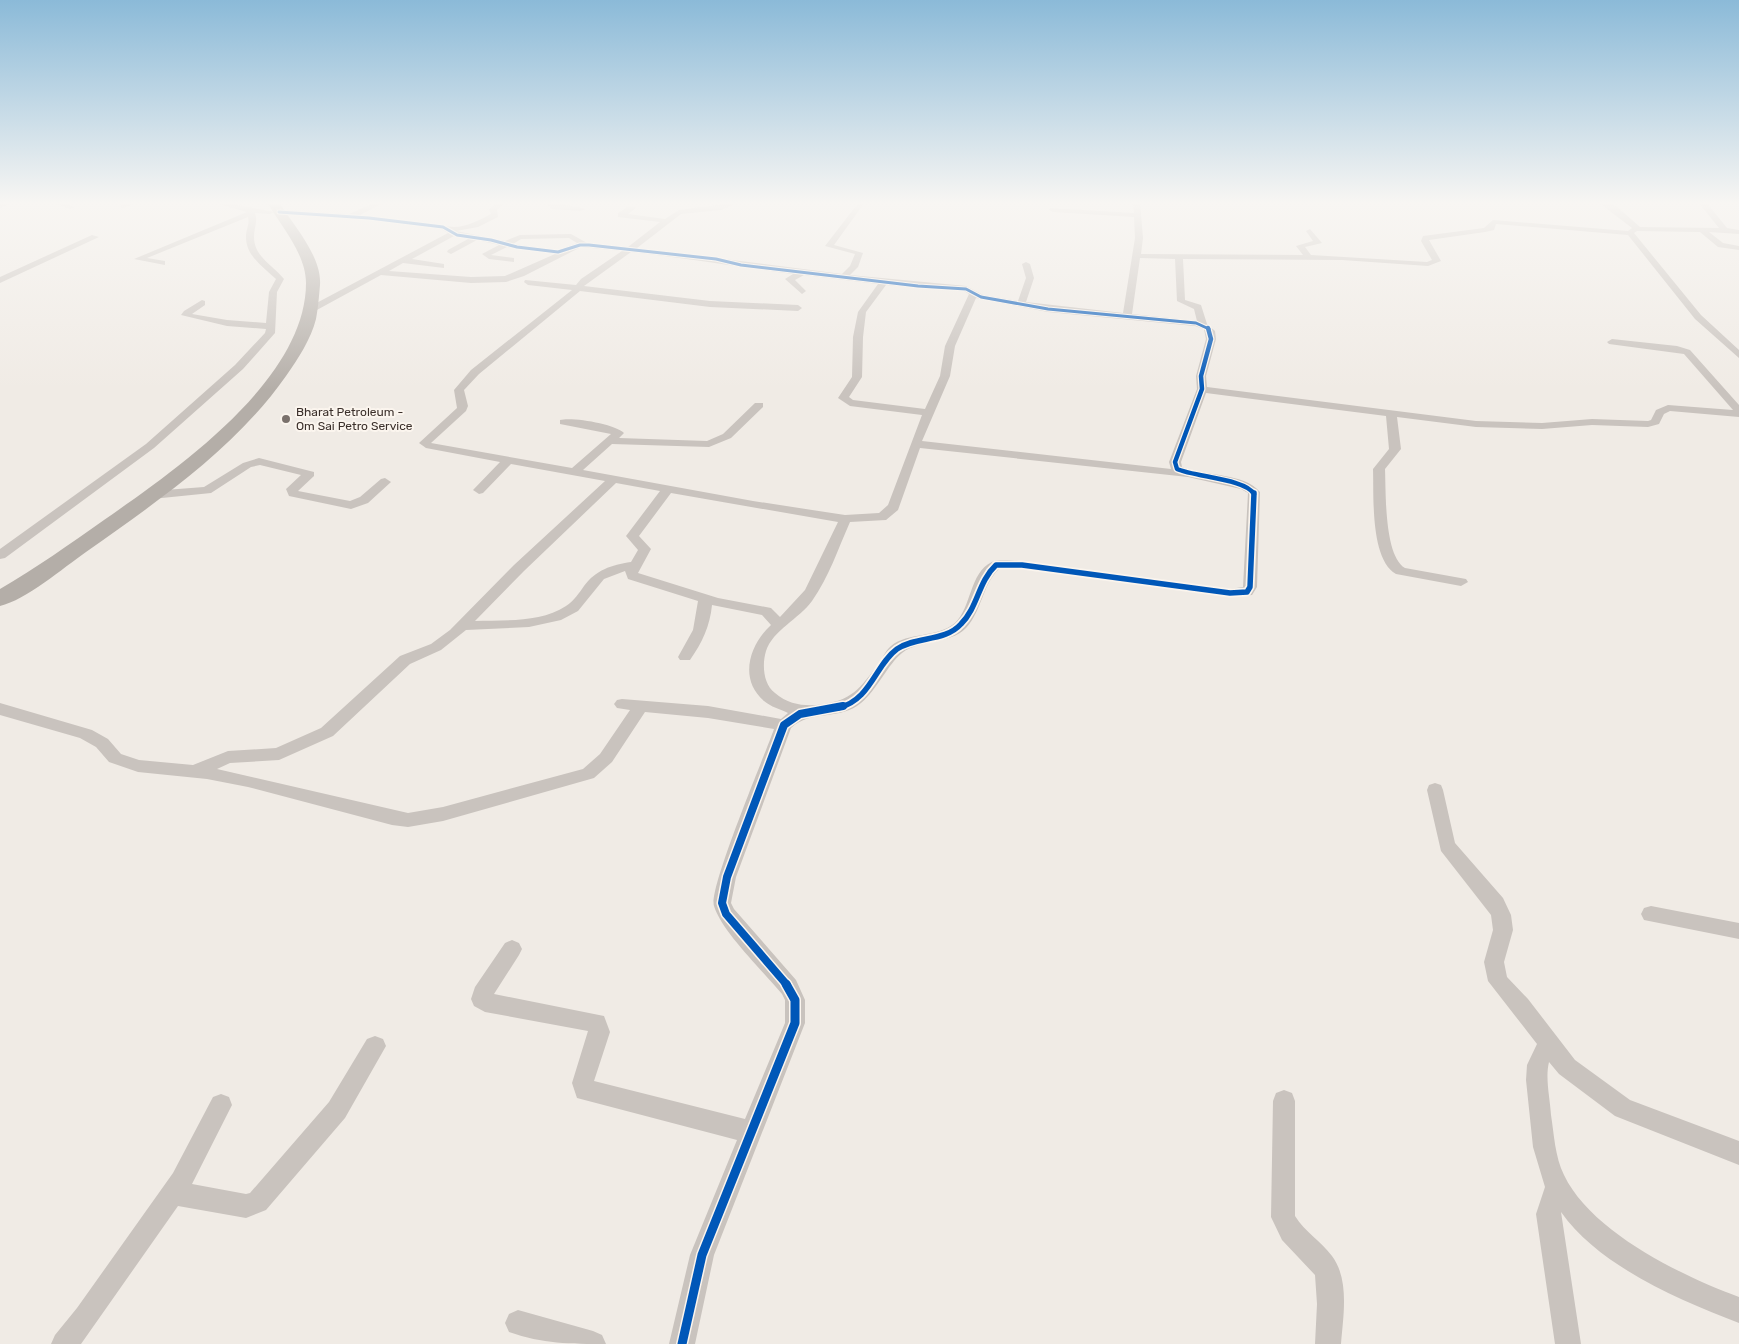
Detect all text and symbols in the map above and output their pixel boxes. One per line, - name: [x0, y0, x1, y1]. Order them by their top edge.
- place label: Bharat Petroleum - Om Sai Petro Service: [296, 405, 413, 433]
- marker: Bharat Petroleum - Om Sai Petro Service: [280, 413, 292, 425]

